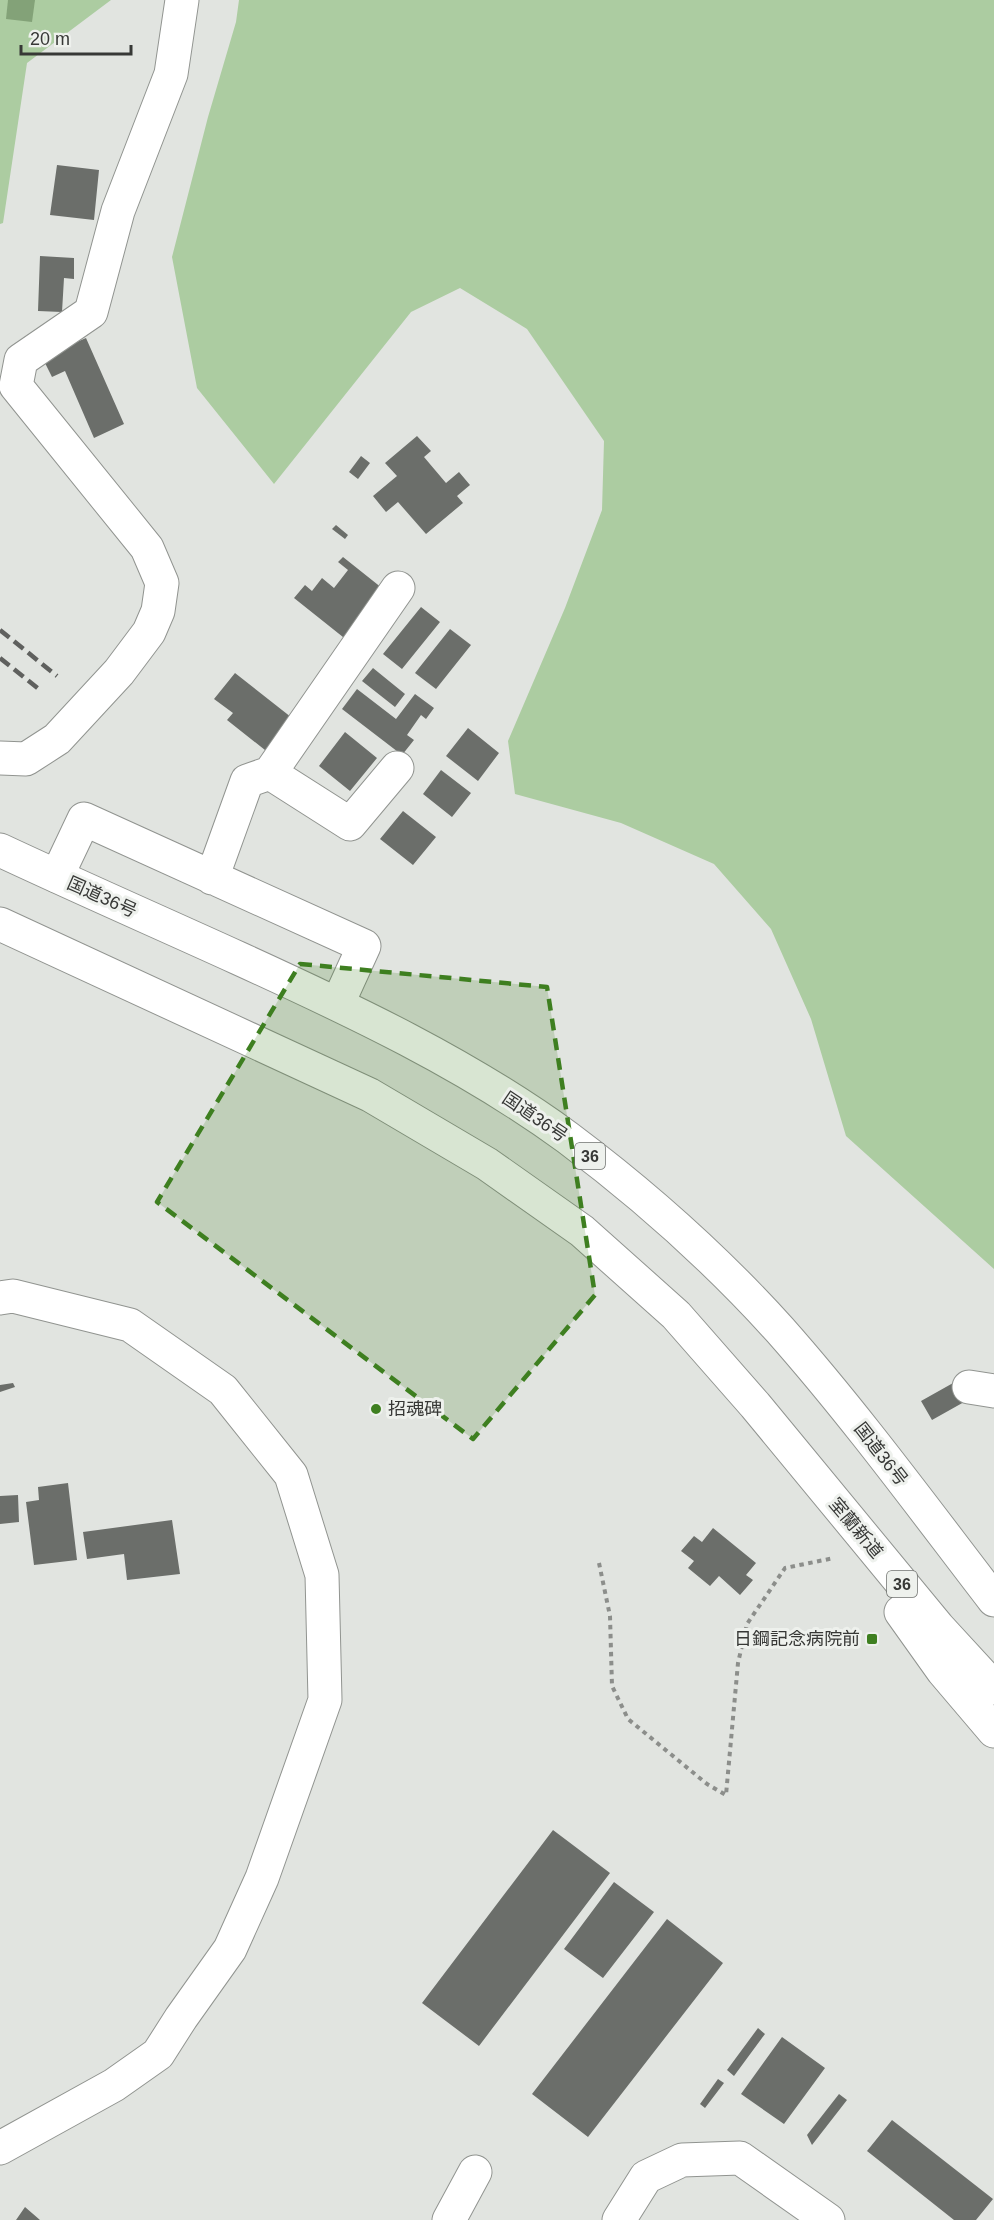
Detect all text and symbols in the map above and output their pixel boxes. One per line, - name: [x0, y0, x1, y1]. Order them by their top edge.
- scale bar: [21, 18, 130, 56]
- text: 20 m: [30, 29, 70, 49]
- street label: 国道36号: [64, 873, 140, 921]
- street label: 国道36号: [499, 1088, 571, 1146]
- road number: 36: [575, 1143, 605, 1169]
- place label: 招魂碑: [388, 1399, 442, 1419]
- marker: 招魂碑: [369, 1402, 383, 1416]
- street label: 国道36号: [850, 1419, 912, 1489]
- street label: 室蘭新道: [825, 1494, 887, 1562]
- road number: 36: [887, 1571, 917, 1597]
- place label: 日鋼記念病院前: [734, 1629, 860, 1649]
- marker: 日鋼記念病院前: [865, 1632, 879, 1646]

